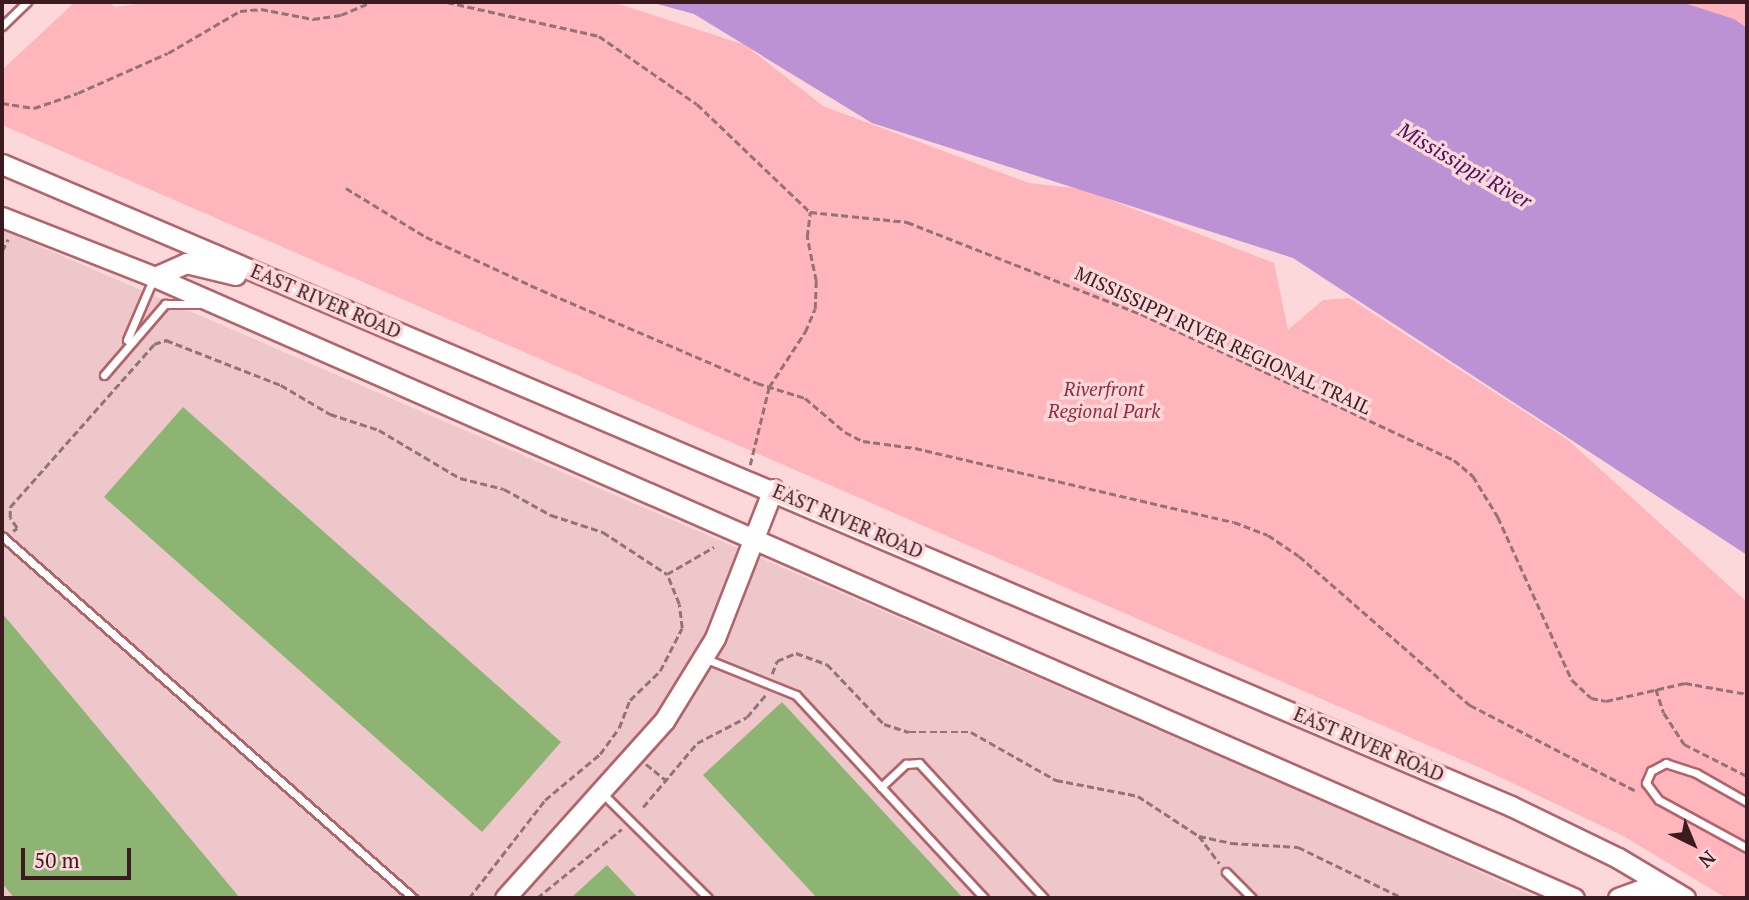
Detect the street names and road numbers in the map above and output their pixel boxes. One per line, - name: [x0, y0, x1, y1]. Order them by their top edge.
- street label: EAST RIVER ROAD: [247, 259, 405, 343]
- street label: MISSISSIPPI RIVER REGIONAL TRAIL: [1072, 261, 1374, 419]
- street label: EAST RIVER ROAD: [769, 479, 927, 563]
- street label: EAST RIVER ROAD: [1290, 702, 1448, 786]

